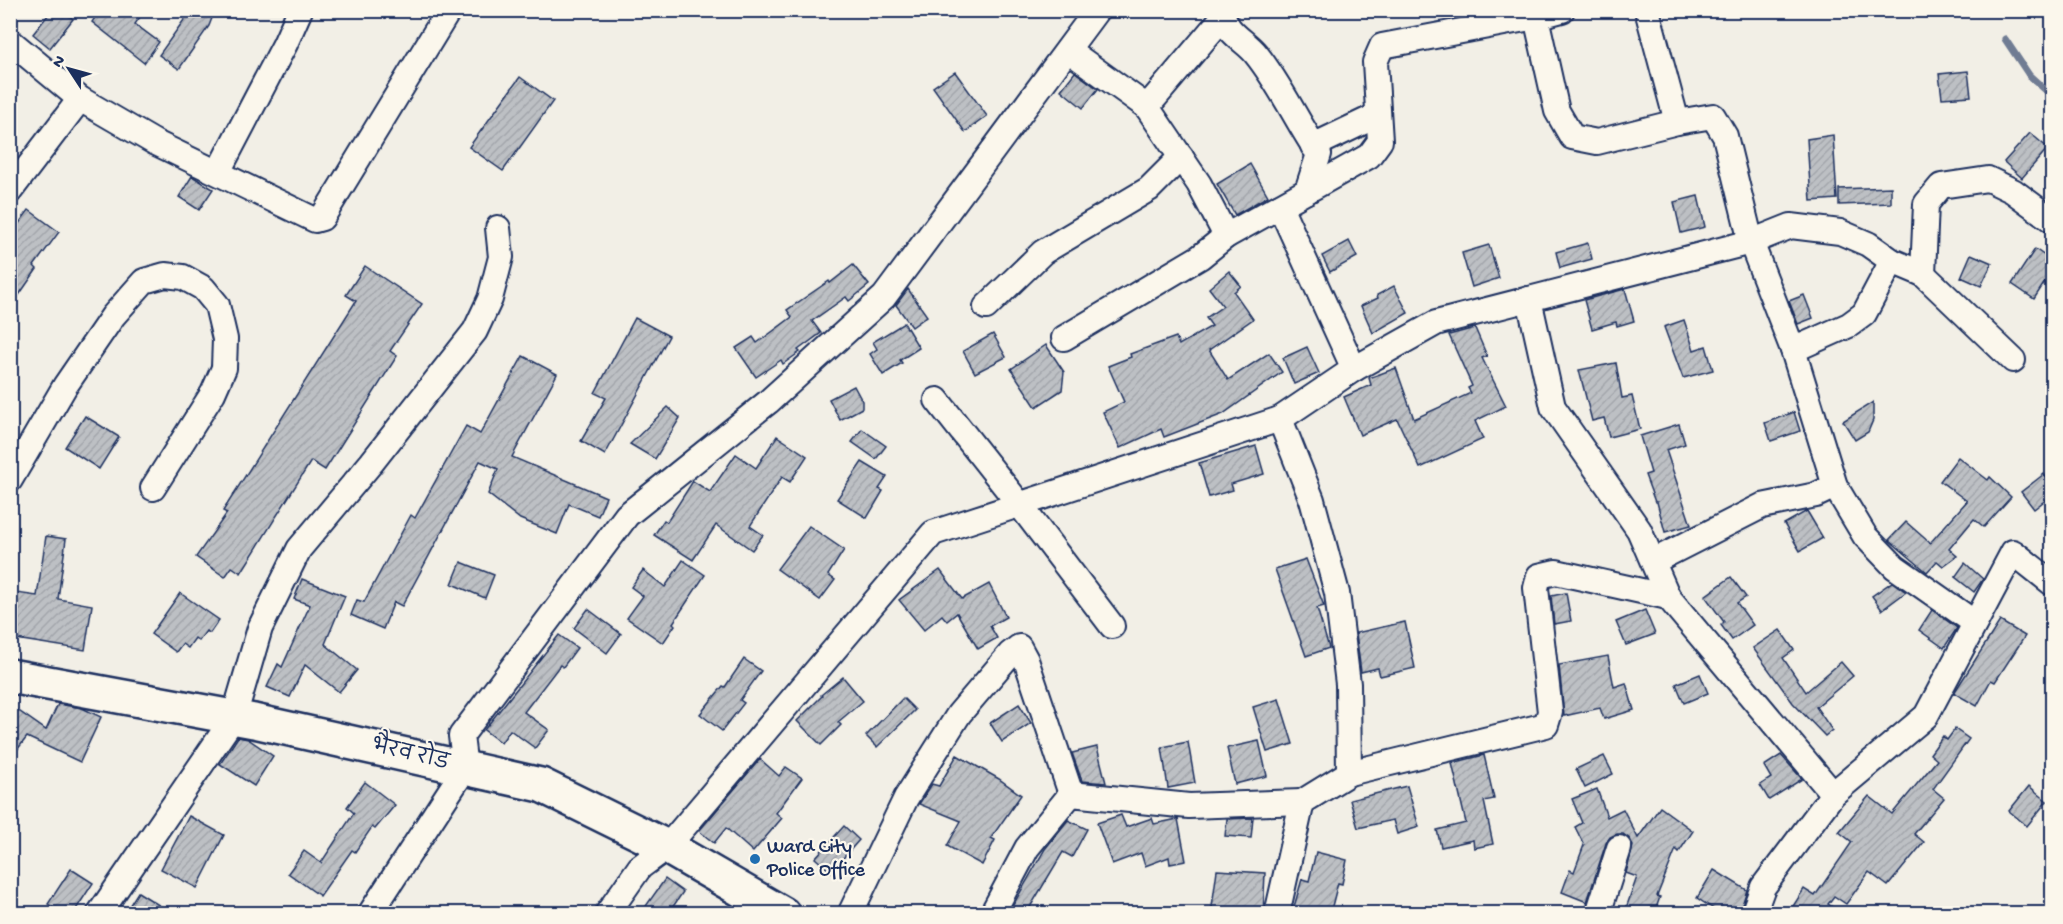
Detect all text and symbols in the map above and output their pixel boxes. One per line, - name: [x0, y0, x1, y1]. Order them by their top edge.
- north arrow: [39, 39, 99, 99]
- text: N: [49, 52, 71, 72]
- street label: भैरव रोड: [369, 726, 454, 776]
- place label: Ward City Police Office: [766, 837, 865, 883]
- marker: Ward City Police Office: [748, 852, 762, 866]

